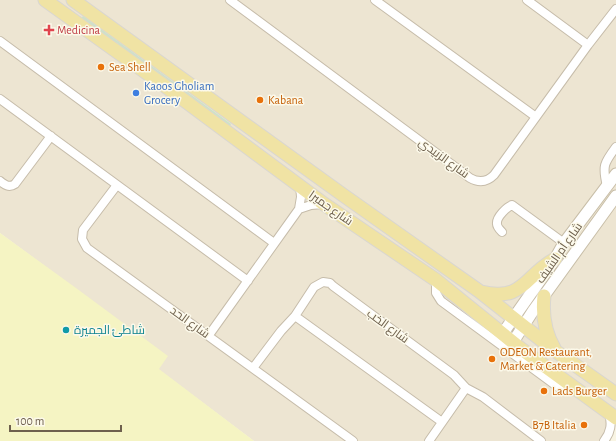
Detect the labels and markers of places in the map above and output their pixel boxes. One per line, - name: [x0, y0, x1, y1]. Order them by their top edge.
- place label: Medicina: [57, 24, 101, 36]
- marker: Medicina: [44, 25, 54, 35]
- place label: Sea Shell: [109, 61, 151, 73]
- marker: Sea Shell: [96, 62, 106, 72]
- place label: Kaoos Gholiam Grocery: [144, 80, 214, 107]
- marker: Kaoos Gholiam Grocery: [131, 88, 141, 98]
- place label: Kabana: [268, 94, 304, 106]
- marker: Kabana: [255, 95, 265, 105]
- place label: شاطئ الجميرة: [74, 324, 145, 337]
- marker: شاطئ الجميرة: [61, 325, 71, 335]
- place label: ODEON Restaurant, Market & Catering: [500, 346, 592, 372]
- marker: ODEON Restaurant, Market & Catering: [487, 354, 497, 364]
- place label: Lads Burger: [552, 385, 607, 397]
- marker: Lads Burger: [539, 386, 549, 396]
- place label: B7B Italia: [532, 419, 576, 431]
- marker: B7B Italia: [579, 420, 589, 430]

